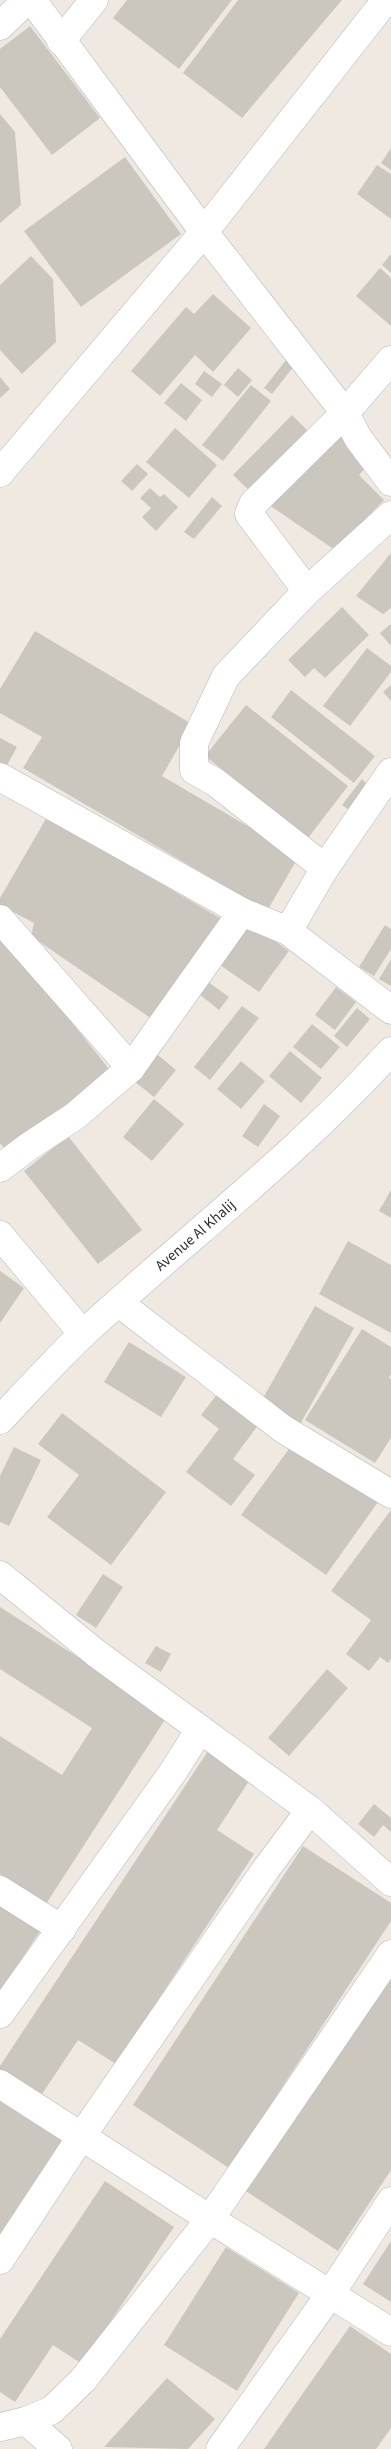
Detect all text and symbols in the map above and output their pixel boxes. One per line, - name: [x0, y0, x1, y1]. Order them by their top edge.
- street label: Avenue Al Khalij: [150, 1194, 240, 1276]

